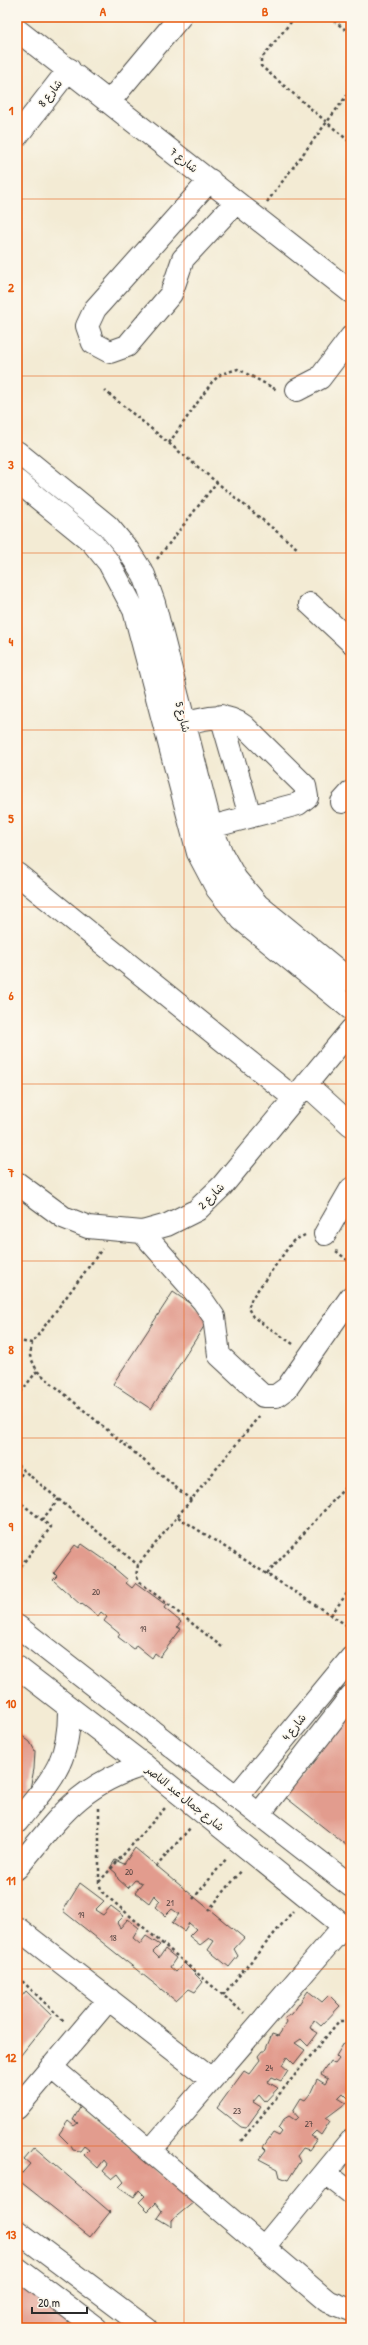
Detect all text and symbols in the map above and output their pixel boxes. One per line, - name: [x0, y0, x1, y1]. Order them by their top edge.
- text: A: [100, 2, 107, 20]
- text: B: [262, 2, 269, 20]
- street label: شارع 8: [35, 76, 67, 111]
- text: 1: [9, 101, 14, 119]
- street label: شارع 7: [166, 145, 201, 177]
- text: 2: [8, 278, 15, 296]
- text: 3: [8, 455, 14, 473]
- text: 4: [9, 632, 14, 650]
- street label: شارع 5: [171, 700, 194, 734]
- text: 5: [8, 809, 14, 827]
- text: 6: [8, 986, 14, 1004]
- text: 7: [7, 1163, 15, 1181]
- street label: شارع 2: [195, 1180, 229, 1214]
- text: 8: [8, 1340, 14, 1358]
- text: 9: [9, 1517, 14, 1535]
- house number: 20: [92, 1586, 100, 1598]
- house number: 19: [140, 1623, 147, 1635]
- text: 10: [6, 1694, 16, 1712]
- street label: شارع 4: [279, 1711, 311, 1745]
- street label: شارع جمال عبد الناصر: [141, 1762, 227, 1835]
- house number: 20: [125, 1866, 133, 1878]
- text: 11: [6, 1871, 16, 1889]
- house number: 21: [166, 1897, 174, 1909]
- house number: 19: [78, 1909, 85, 1921]
- house number: 18: [109, 1932, 117, 1944]
- text: 12: [6, 2048, 17, 2066]
- house number: 24: [265, 2062, 273, 2074]
- house number: 23: [233, 2105, 241, 2117]
- house number: 27: [305, 2118, 314, 2130]
- text: 13: [6, 2225, 16, 2243]
- scale bar: [32, 2289, 87, 2315]
- text: 20 m: [38, 2294, 60, 2311]

